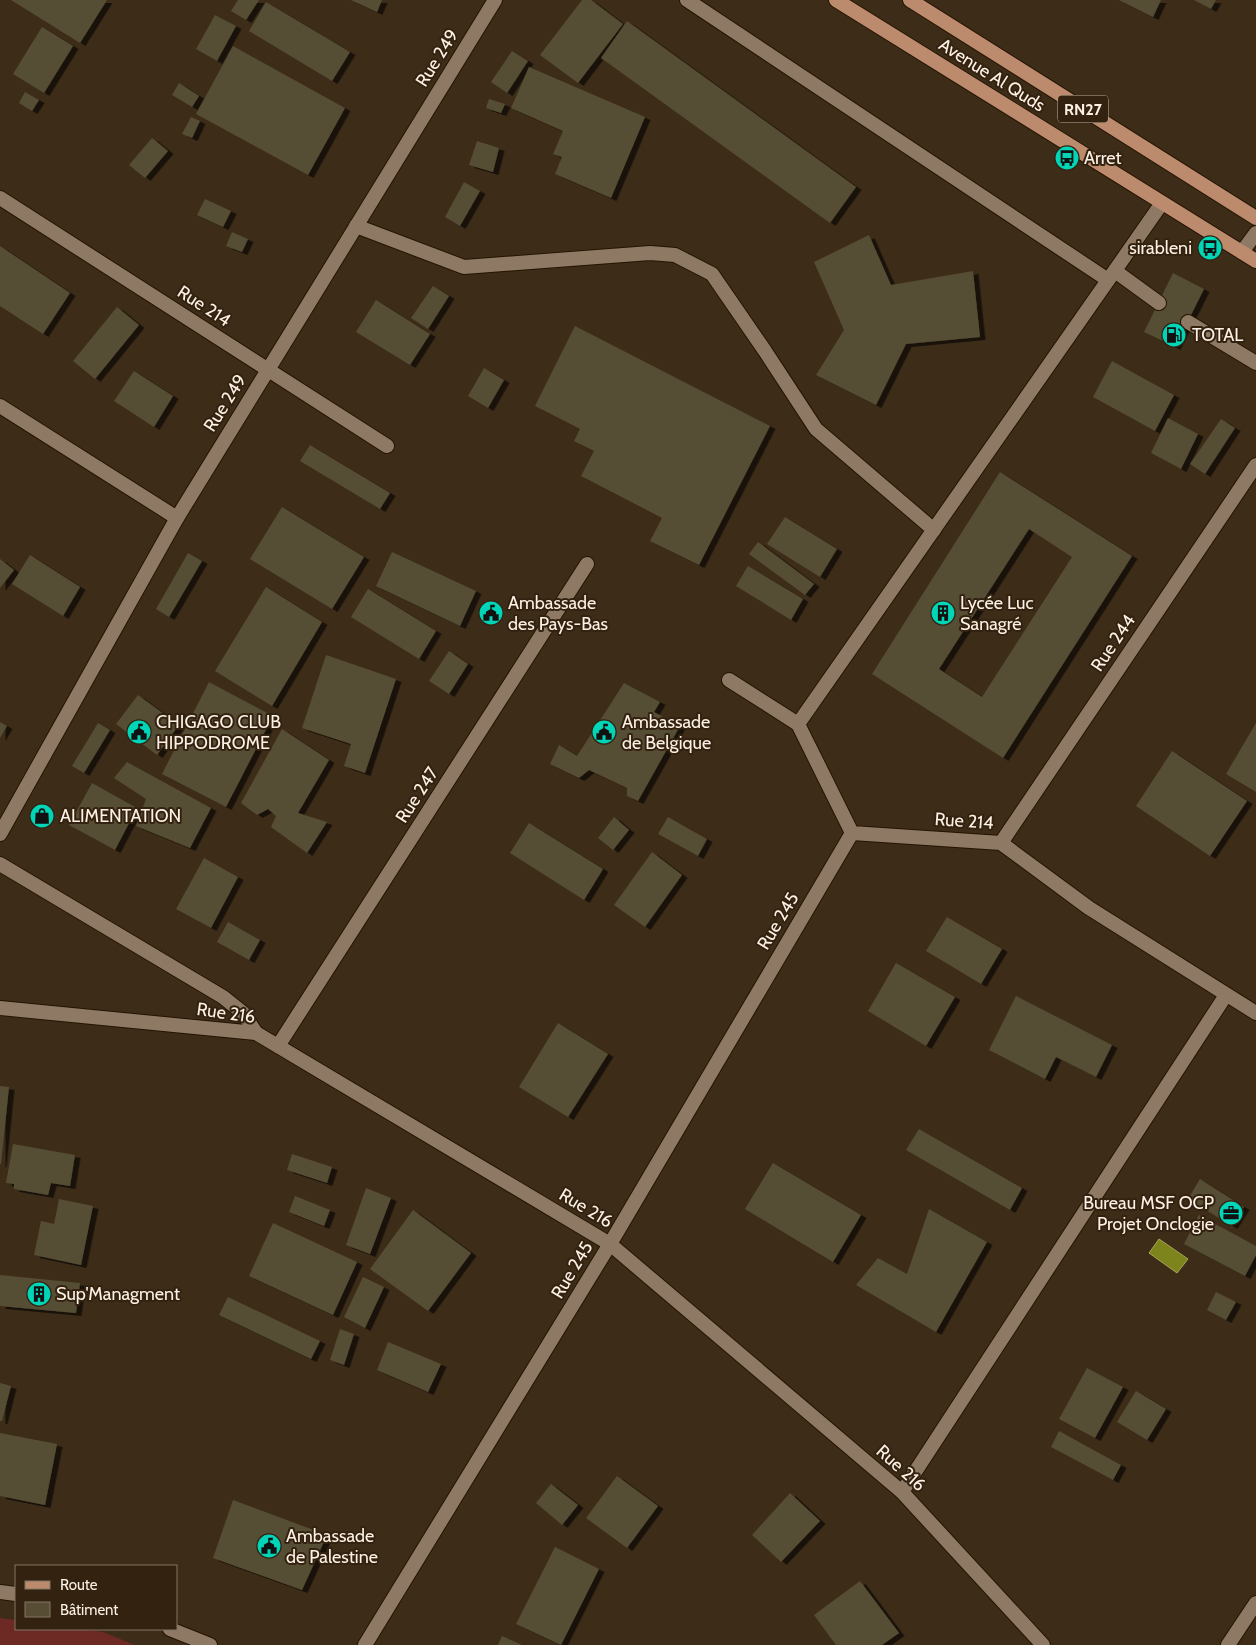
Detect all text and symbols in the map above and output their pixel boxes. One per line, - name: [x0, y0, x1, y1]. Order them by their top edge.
- street label: Rue 249: [411, 25, 463, 91]
- street label: Avenue Al Quds: [935, 34, 1049, 116]
- road number: RN27: [1058, 96, 1108, 122]
- bus stop icon: Arret: [1054, 145, 1080, 171]
- place label: Arret: [1084, 147, 1122, 169]
- bus stop icon: sirableni: [1197, 235, 1223, 261]
- place label: sirableni: [1129, 237, 1192, 259]
- street label: Rue 214: [173, 281, 235, 331]
- fuel station icon: TOTAL: [1161, 322, 1187, 348]
- place label: TOTAL: [1192, 324, 1243, 346]
- street label: Rue 249: [199, 370, 251, 436]
- place label: Ambassade des Pays-Bas: [508, 592, 608, 635]
- place label: Lycée Luc Sanagré: [960, 592, 1034, 635]
- public building icon: Ambassade des Pays-Bas: [478, 600, 504, 626]
- building icon: Lycée Luc Sanagré: [930, 600, 956, 626]
- street label: Rue 244: [1086, 610, 1140, 676]
- place label: CHIGAGO CLUB HIPPODROME: [156, 711, 281, 754]
- place label: Ambassade de Belgique: [622, 711, 711, 754]
- public building icon: CHIGAGO CLUB HIPPODROME: [126, 719, 152, 745]
- public building icon: Ambassade de Belgique: [591, 719, 617, 745]
- street label: Rue 247: [391, 763, 443, 827]
- shop icon: ALIMENTATION: [29, 803, 55, 829]
- place label: ALIMENTATION: [60, 805, 181, 827]
- street label: Rue 214: [934, 808, 994, 834]
- street label: Rue 245: [752, 888, 804, 954]
- street label: Rue 216: [195, 998, 257, 1028]
- street label: Rue 216: [555, 1183, 617, 1233]
- place label: Bureau MSF OCP Projet Onclogie: [1083, 1192, 1214, 1235]
- office icon: Bureau MSF OCP Projet Onclogie: [1218, 1200, 1244, 1226]
- street label: Rue 245: [546, 1237, 598, 1303]
- building icon: Sup'Managment: [26, 1281, 52, 1307]
- place label: Sup'Managment: [56, 1283, 180, 1305]
- street label: Rue 216: [872, 1440, 930, 1496]
- place label: Ambassade de Palestine: [286, 1525, 378, 1568]
- public building icon: Ambassade de Palestine: [256, 1533, 282, 1559]
- legend: [15, 1565, 178, 1630]
- text: Route: [60, 1576, 98, 1594]
- text: Bâtiment: [60, 1601, 118, 1619]

